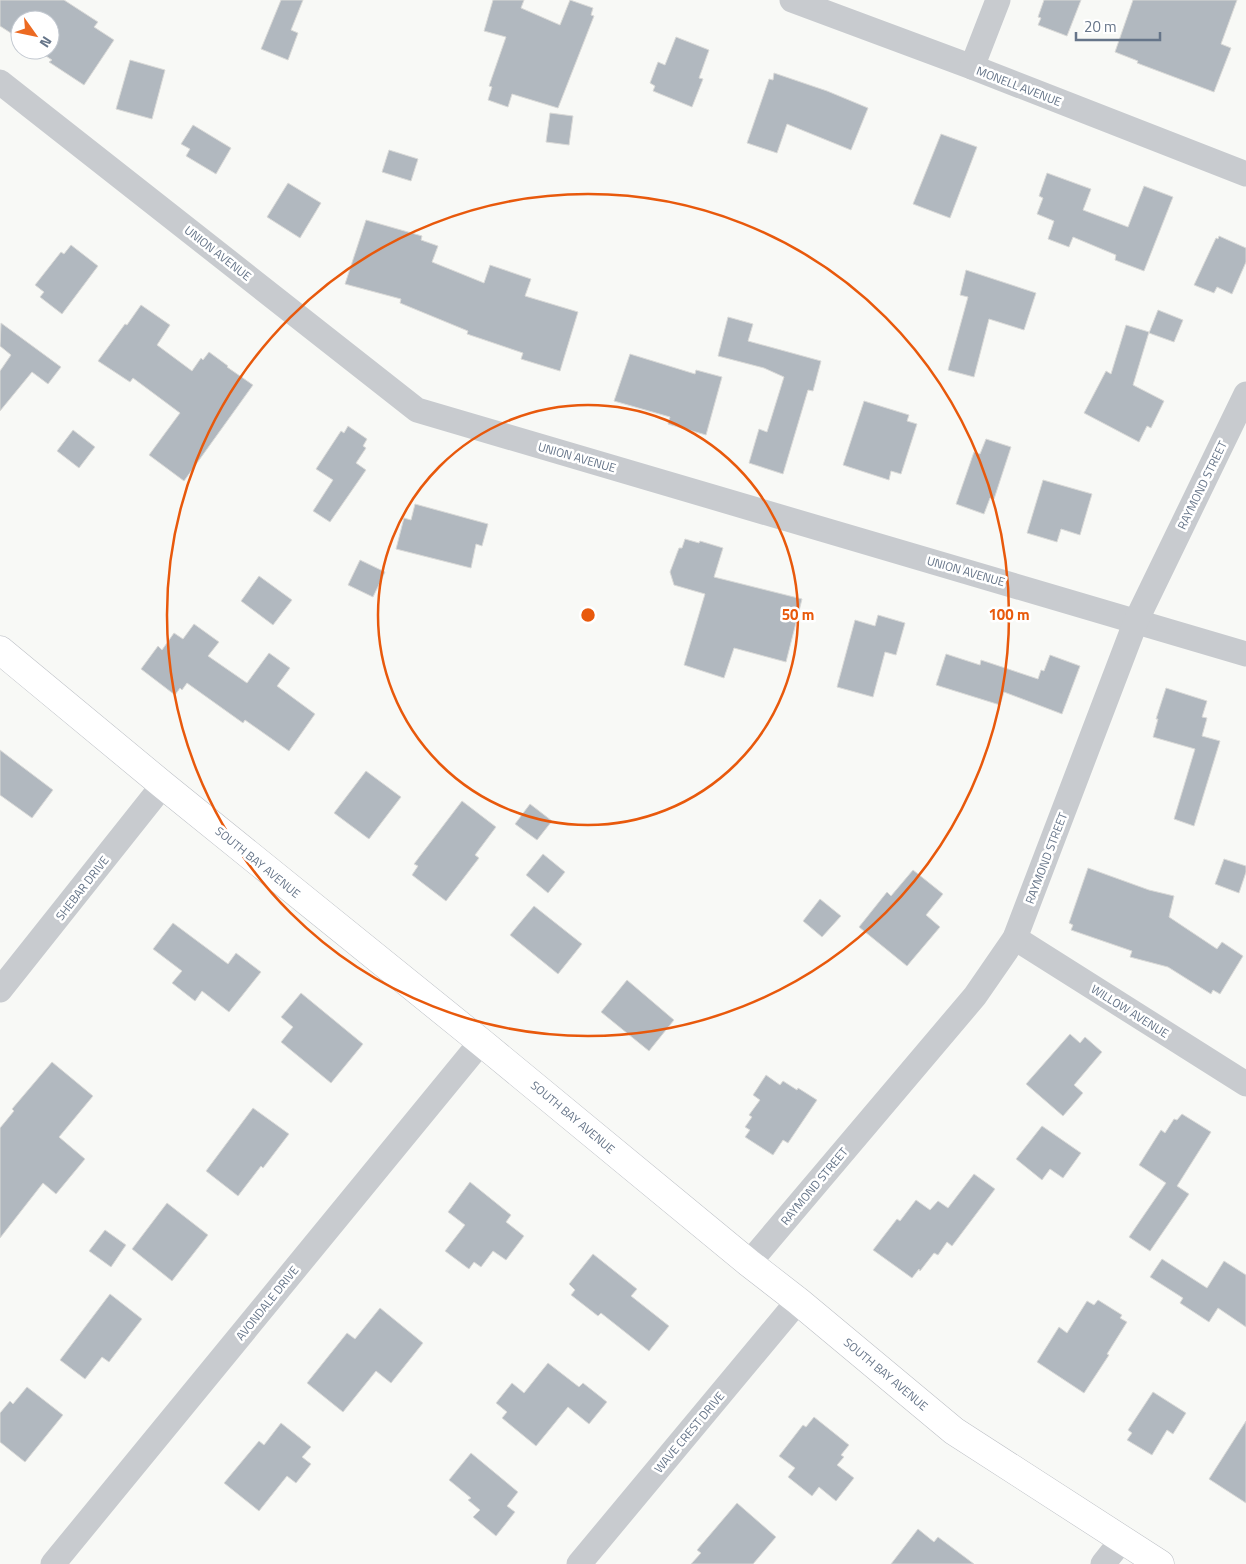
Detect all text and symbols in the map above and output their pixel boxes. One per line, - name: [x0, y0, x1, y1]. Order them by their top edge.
- north arrow: [10, 10, 60, 60]
- scale bar: [1076, 10, 1160, 42]
- text: 20 m: [1084, 15, 1117, 38]
- text: N: [35, 33, 58, 52]
- street label: MONELL AVENUE: [974, 61, 1065, 111]
- street label: UNION AVENUE: [180, 221, 256, 285]
- street label: UNION AVENUE: [536, 437, 619, 477]
- street label: RAYMOND STREET: [1172, 437, 1232, 533]
- street label: UNION AVENUE: [925, 551, 1008, 591]
- text: 50 m: [782, 603, 814, 626]
- text: 100 m: [988, 603, 1030, 626]
- centre of rings: [579, 606, 597, 624]
- street label: RAYMOND STREET: [1020, 809, 1072, 907]
- street label: SOUTH BAY AVENUE: [211, 822, 305, 903]
- street label: SHEBAR DRIVE: [51, 851, 114, 924]
- street label: WILLOW AVENUE: [1087, 979, 1173, 1043]
- street label: SOUTH BAY AVENUE: [527, 1076, 620, 1158]
- street label: RAYMOND STREET: [776, 1142, 853, 1229]
- street label: AVONDALE DRIVE: [231, 1261, 303, 1344]
- street label: SOUTH BAY AVENUE: [840, 1333, 933, 1415]
- street label: WAVE CREST DRIVE: [649, 1387, 729, 1477]

